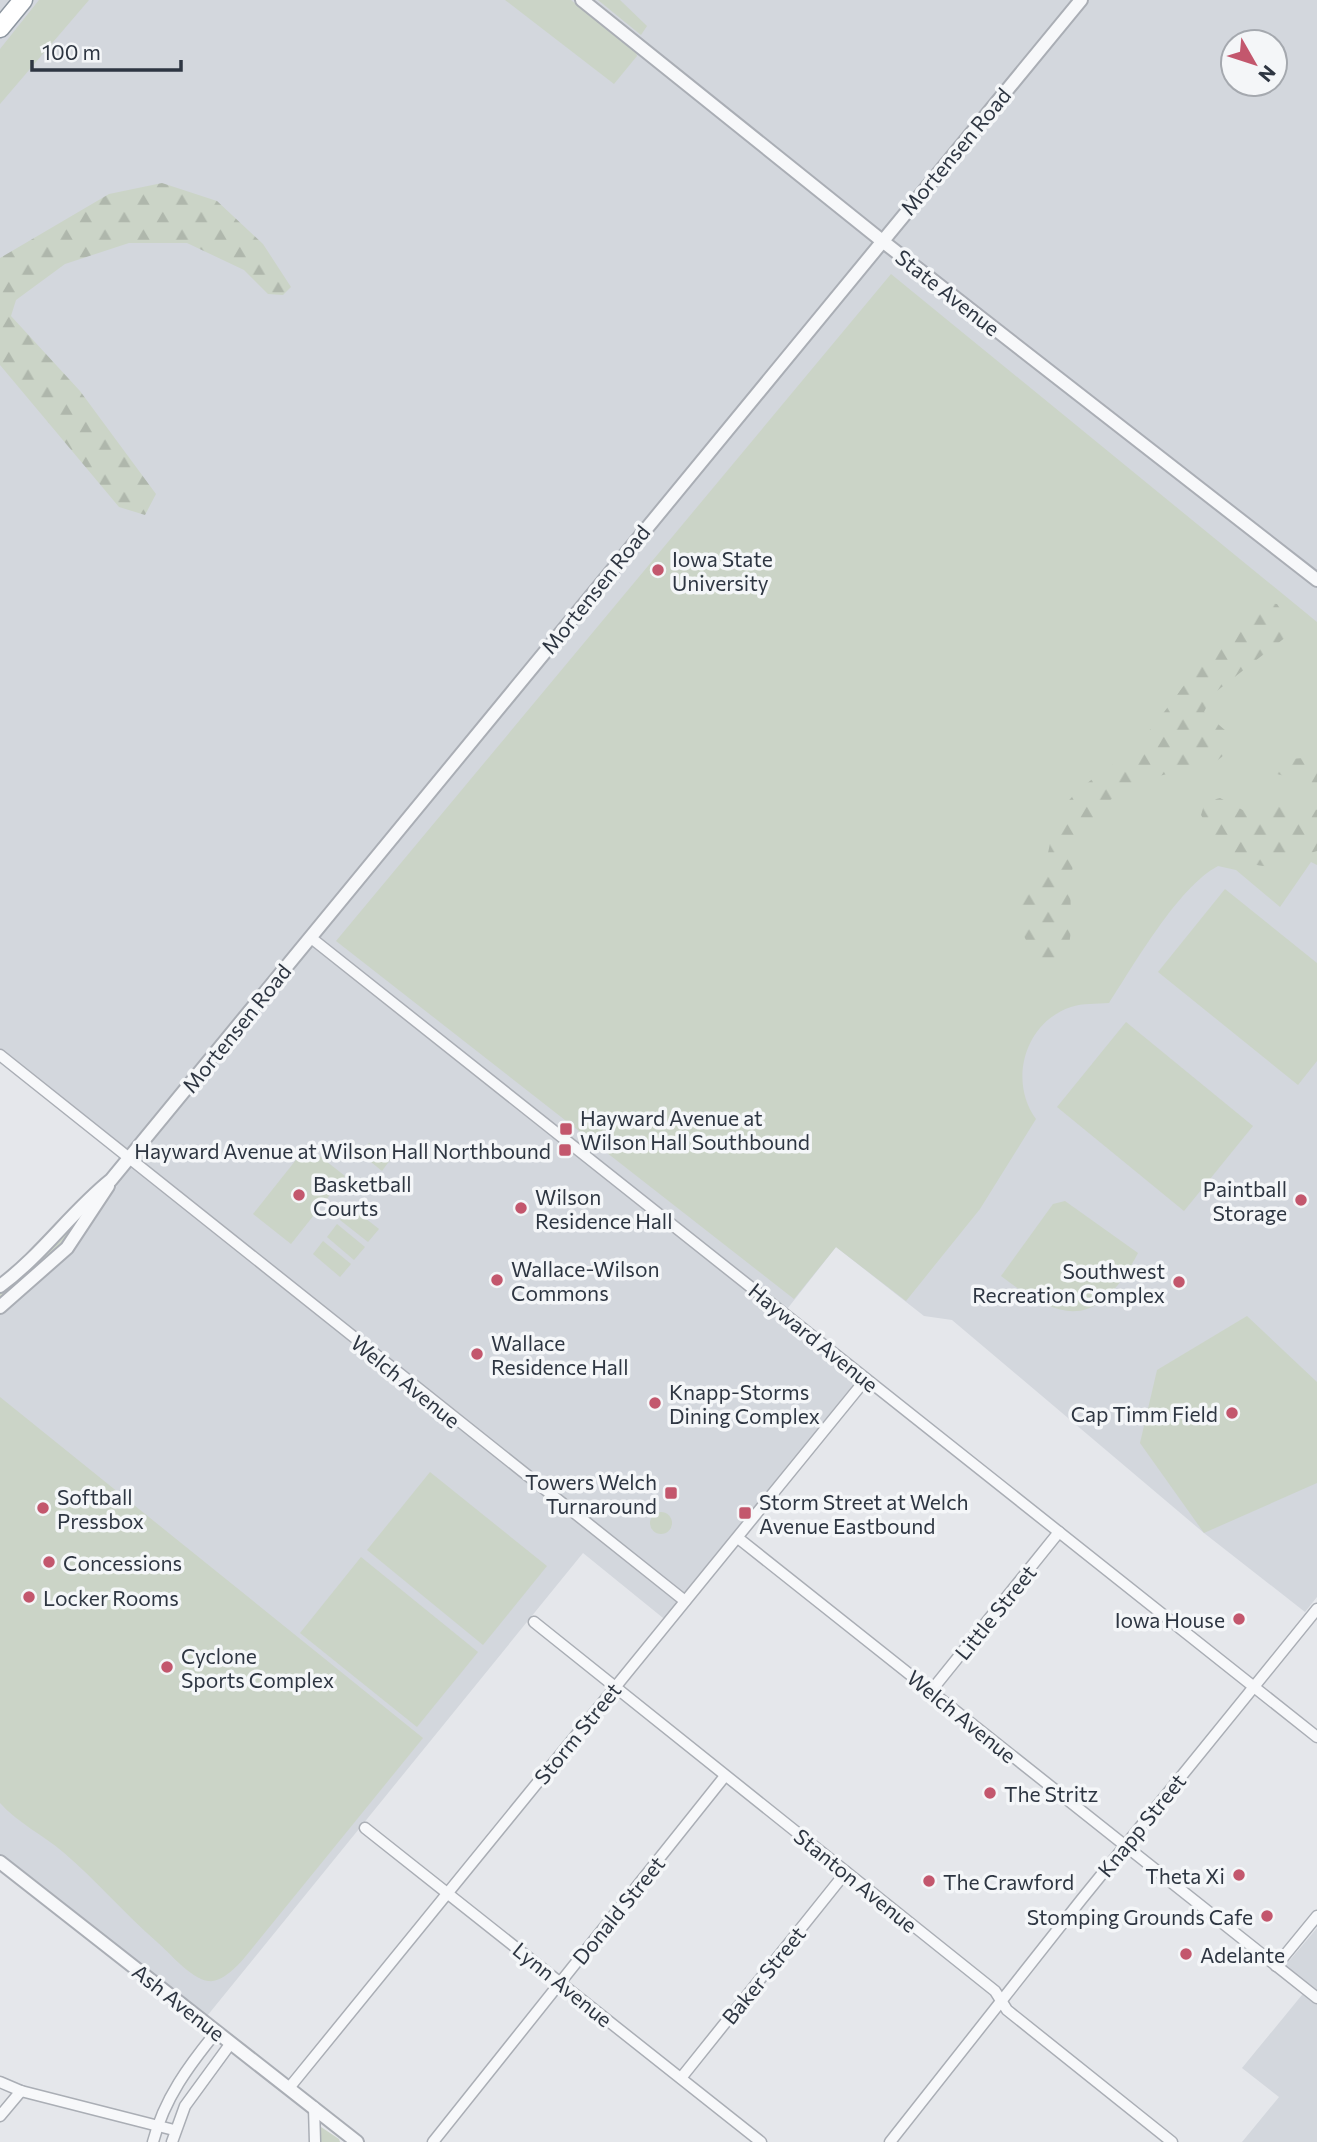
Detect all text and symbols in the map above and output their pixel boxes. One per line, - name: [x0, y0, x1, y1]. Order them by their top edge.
- scale bar: [32, 28, 180, 72]
- north arrow: [1219, 28, 1289, 98]
- text: 100 m: [42, 39, 101, 64]
- text: N: [1254, 61, 1281, 87]
- street label: Mortensen Road: [895, 82, 1015, 220]
- street label: State Avenue: [891, 244, 1005, 340]
- street label: Mortensen Road: [535, 520, 655, 658]
- place label: Iowa State University: [672, 546, 773, 595]
- marker: Iowa State University: [650, 562, 666, 578]
- street label: Mortensen Road: [176, 959, 296, 1097]
- place label: Hayward Avenue at Wilson Hall Southbound: [580, 1105, 810, 1154]
- marker: Hayward Avenue at Wilson Hall Southbound: [558, 1121, 574, 1137]
- place label: Hayward Avenue at Wilson Hall Northbound: [134, 1138, 551, 1163]
- marker: Hayward Avenue at Wilson Hall Northbound: [557, 1142, 573, 1158]
- place label: Basketball Courts: [313, 1171, 412, 1220]
- place label: Paintball Storage: [1203, 1176, 1287, 1225]
- place label: Wilson Residence Hall: [535, 1184, 673, 1233]
- marker: Basketball Courts: [291, 1187, 307, 1203]
- marker: Paintball Storage: [1293, 1192, 1309, 1208]
- marker: Wilson Residence Hall: [513, 1200, 529, 1216]
- place label: Wallace-Wilson Commons: [511, 1256, 659, 1305]
- place label: Southwest Recreation Complex: [972, 1258, 1165, 1307]
- marker: Wallace-Wilson Commons: [489, 1272, 505, 1288]
- marker: Southwest Recreation Complex: [1171, 1274, 1187, 1290]
- street label: Hayward Avenue: [744, 1277, 884, 1397]
- street label: Welch Avenue: [347, 1329, 465, 1433]
- place label: Wallace Residence Hall: [491, 1330, 629, 1379]
- marker: Wallace Residence Hall: [469, 1346, 485, 1362]
- place label: Knapp-Storms Dining Complex: [669, 1379, 820, 1428]
- marker: Knapp-Storms Dining Complex: [647, 1395, 663, 1411]
- place label: Cap Timm Field: [1071, 1401, 1218, 1426]
- marker: Cap Timm Field: [1224, 1405, 1240, 1421]
- place label: Towers Welch Turnaround: [525, 1469, 657, 1518]
- place label: Softball Pressbox: [57, 1484, 144, 1533]
- marker: Towers Welch Turnaround: [663, 1485, 679, 1501]
- place label: Storm Street at Welch Avenue Eastbound: [759, 1489, 969, 1538]
- marker: Softball Pressbox: [35, 1500, 51, 1516]
- marker: Storm Street at Welch Avenue Eastbound: [737, 1505, 753, 1521]
- place label: Concessions: [63, 1550, 182, 1575]
- marker: Concessions: [41, 1554, 57, 1570]
- street label: Little Street: [949, 1560, 1041, 1664]
- place label: Locker Rooms: [43, 1585, 179, 1610]
- marker: Locker Rooms: [21, 1589, 37, 1605]
- place label: Iowa House: [1115, 1607, 1225, 1632]
- marker: Iowa House: [1231, 1611, 1247, 1627]
- place label: Cyclone Sports Complex: [181, 1643, 334, 1692]
- marker: Cyclone Sports Complex: [159, 1659, 175, 1675]
- street label: Welch Avenue: [903, 1664, 1021, 1768]
- street label: Storm Street: [529, 1677, 625, 1789]
- street label: Knapp Street: [1092, 1768, 1190, 1882]
- place label: The Stritz: [1004, 1781, 1098, 1806]
- marker: The Stritz: [982, 1785, 998, 1801]
- street label: Stanton Avenue: [790, 1823, 922, 1937]
- street label: Donald Street: [567, 1851, 669, 1969]
- place label: Theta Xi: [1145, 1863, 1225, 1888]
- marker: Theta Xi: [1231, 1867, 1247, 1883]
- place label: The Crawford: [943, 1869, 1074, 1894]
- marker: The Crawford: [921, 1873, 937, 1889]
- place label: Stomping Grounds Cafe: [1027, 1904, 1253, 1929]
- marker: Stomping Grounds Cafe: [1259, 1908, 1275, 1924]
- street label: Baker Street: [716, 1921, 810, 2029]
- street label: Lynn Avenue: [508, 1936, 618, 2032]
- place label: Adelante: [1200, 1942, 1285, 1967]
- marker: Adelante: [1178, 1946, 1194, 1962]
- street label: Ash Avenue: [128, 1958, 230, 2046]

